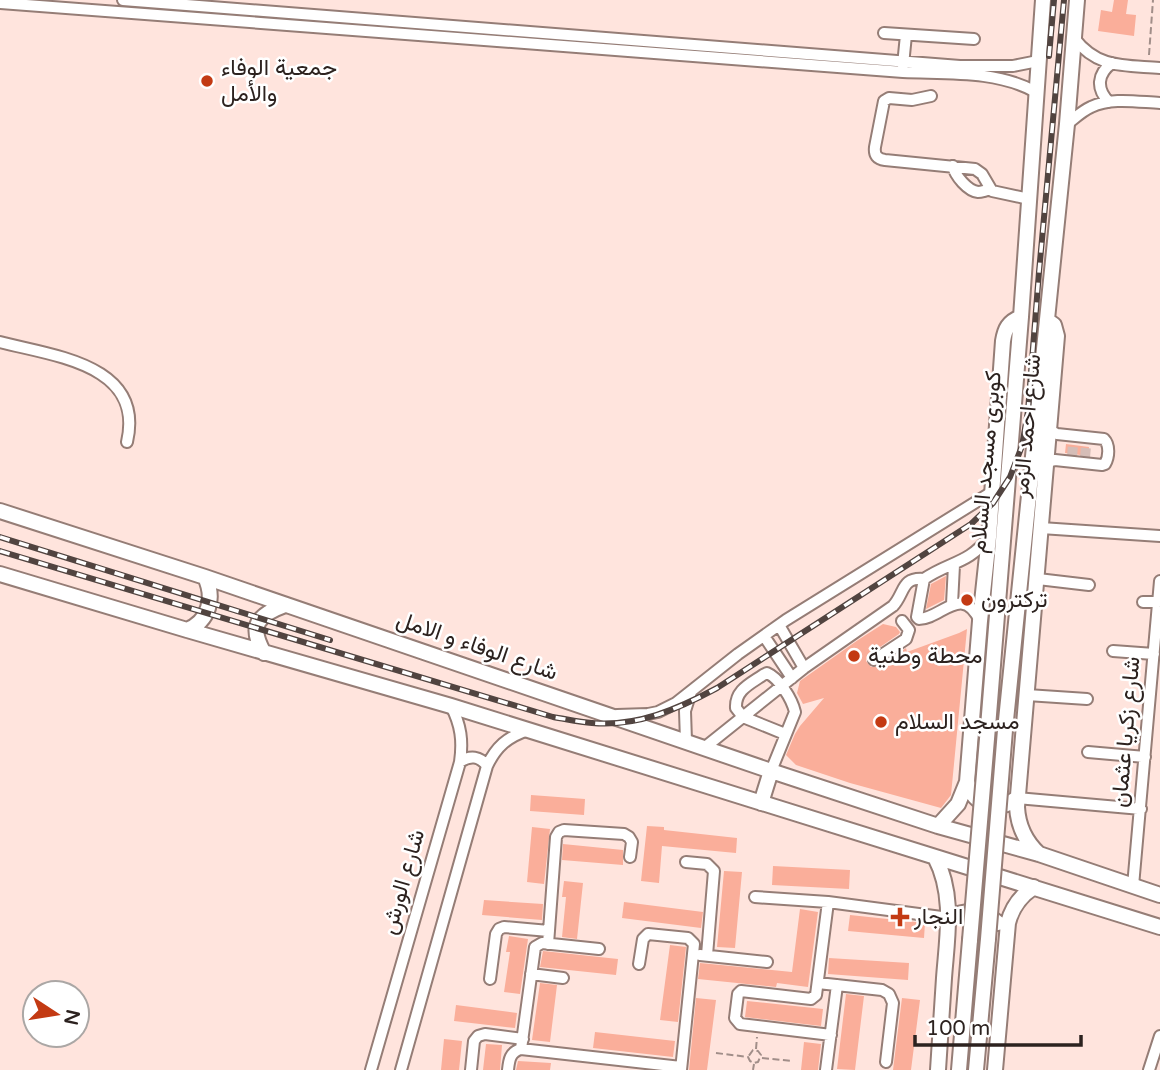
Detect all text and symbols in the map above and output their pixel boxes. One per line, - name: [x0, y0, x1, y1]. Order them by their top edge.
- place label: جمعية الوفاء والأمل: [221, 54, 337, 108]
- marker: جمعية الوفاء والأمل: [199, 73, 215, 89]
- street label: شارع احمد الزمر: [1007, 353, 1048, 500]
- street label: كوبرى مسجد السلام: [964, 370, 1008, 554]
- place label: تركترون: [981, 586, 1048, 614]
- marker: تركترون: [959, 592, 975, 608]
- street label: شارع الوفاء و الامل: [392, 605, 561, 688]
- place label: محطة وطنية: [868, 642, 983, 670]
- marker: محطة وطنية: [846, 648, 862, 664]
- street label: شارع زكريا عثمان: [1105, 655, 1148, 809]
- place label: مسجد السلام: [895, 708, 1019, 736]
- marker: مسجد السلام: [873, 714, 889, 730]
- street label: شارع الورش: [375, 826, 432, 938]
- place label: النجار: [913, 903, 963, 931]
- marker: النجار: [892, 909, 908, 925]
- north arrow: [21, 979, 91, 1049]
- scale bar: [915, 1004, 1081, 1048]
- text: N: [59, 1008, 84, 1027]
- text: 100 m: [926, 1016, 990, 1041]

